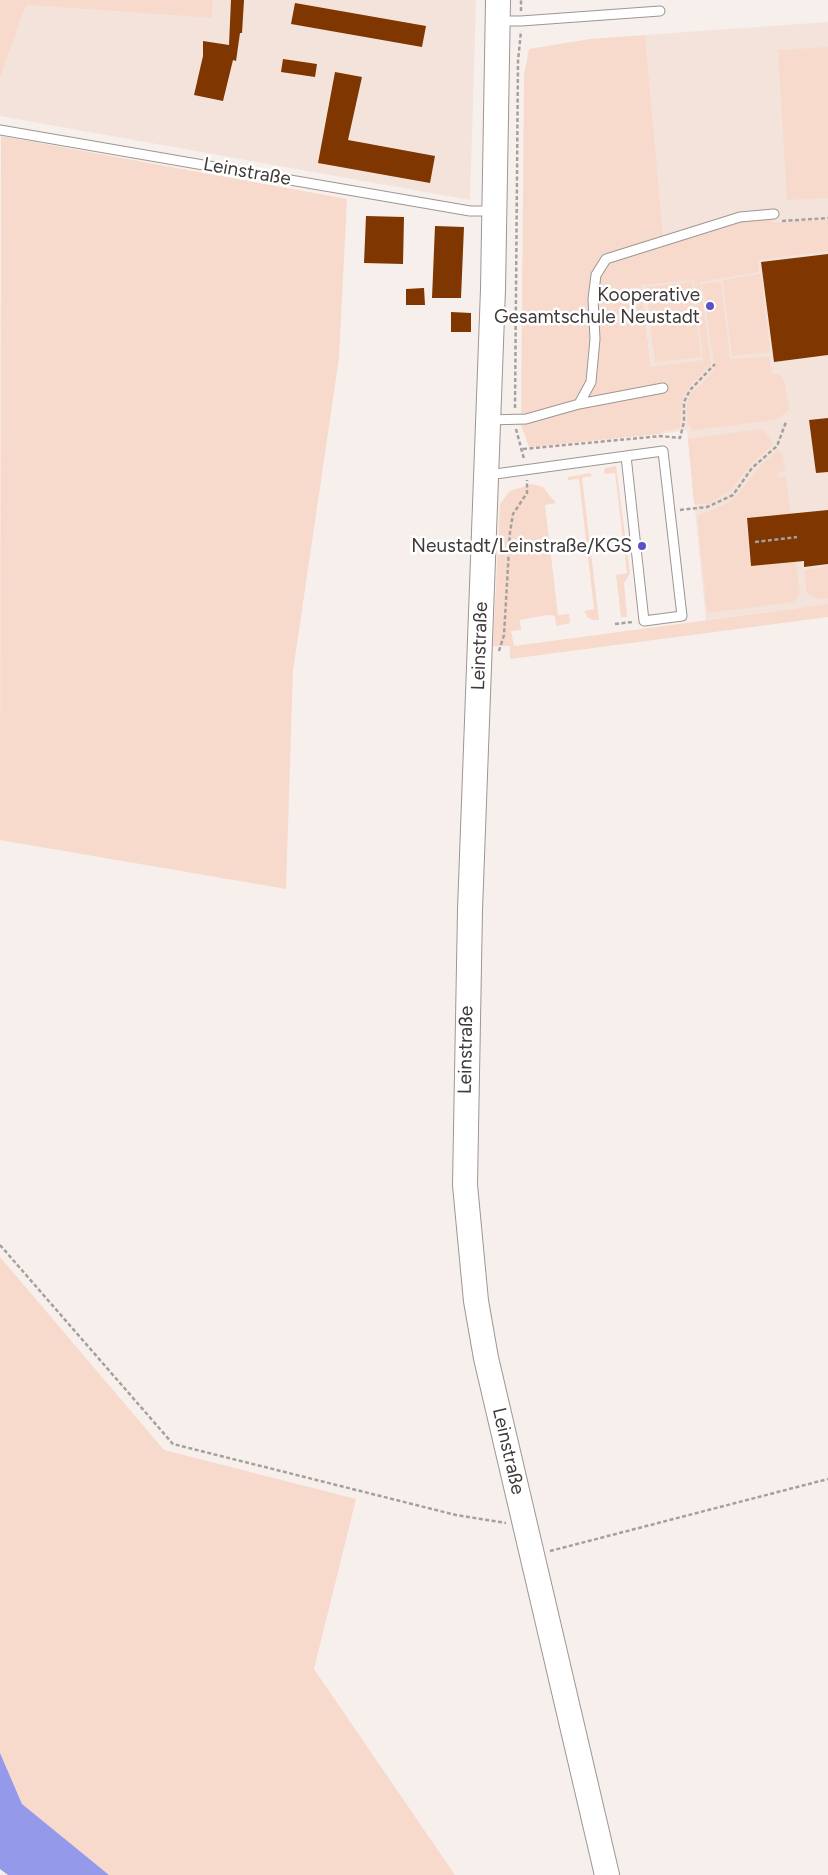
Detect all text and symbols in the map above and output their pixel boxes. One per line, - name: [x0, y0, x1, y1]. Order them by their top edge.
- street label: Leinstraße: [201, 153, 293, 191]
- place label: Kooperative Gesamtschule Neustadt: [494, 284, 700, 328]
- marker: Kooperative Gesamtschule Neustadt: [704, 300, 716, 312]
- place label: Neustadt/Leinstraße/KGS: [411, 535, 632, 557]
- marker: Neustadt/Leinstraße/KGS: [636, 540, 648, 552]
- street label: Leinstraße: [467, 601, 493, 691]
- street label: Leinstraße: [454, 1006, 478, 1094]
- street label: Leinstraße: [487, 1405, 529, 1497]

